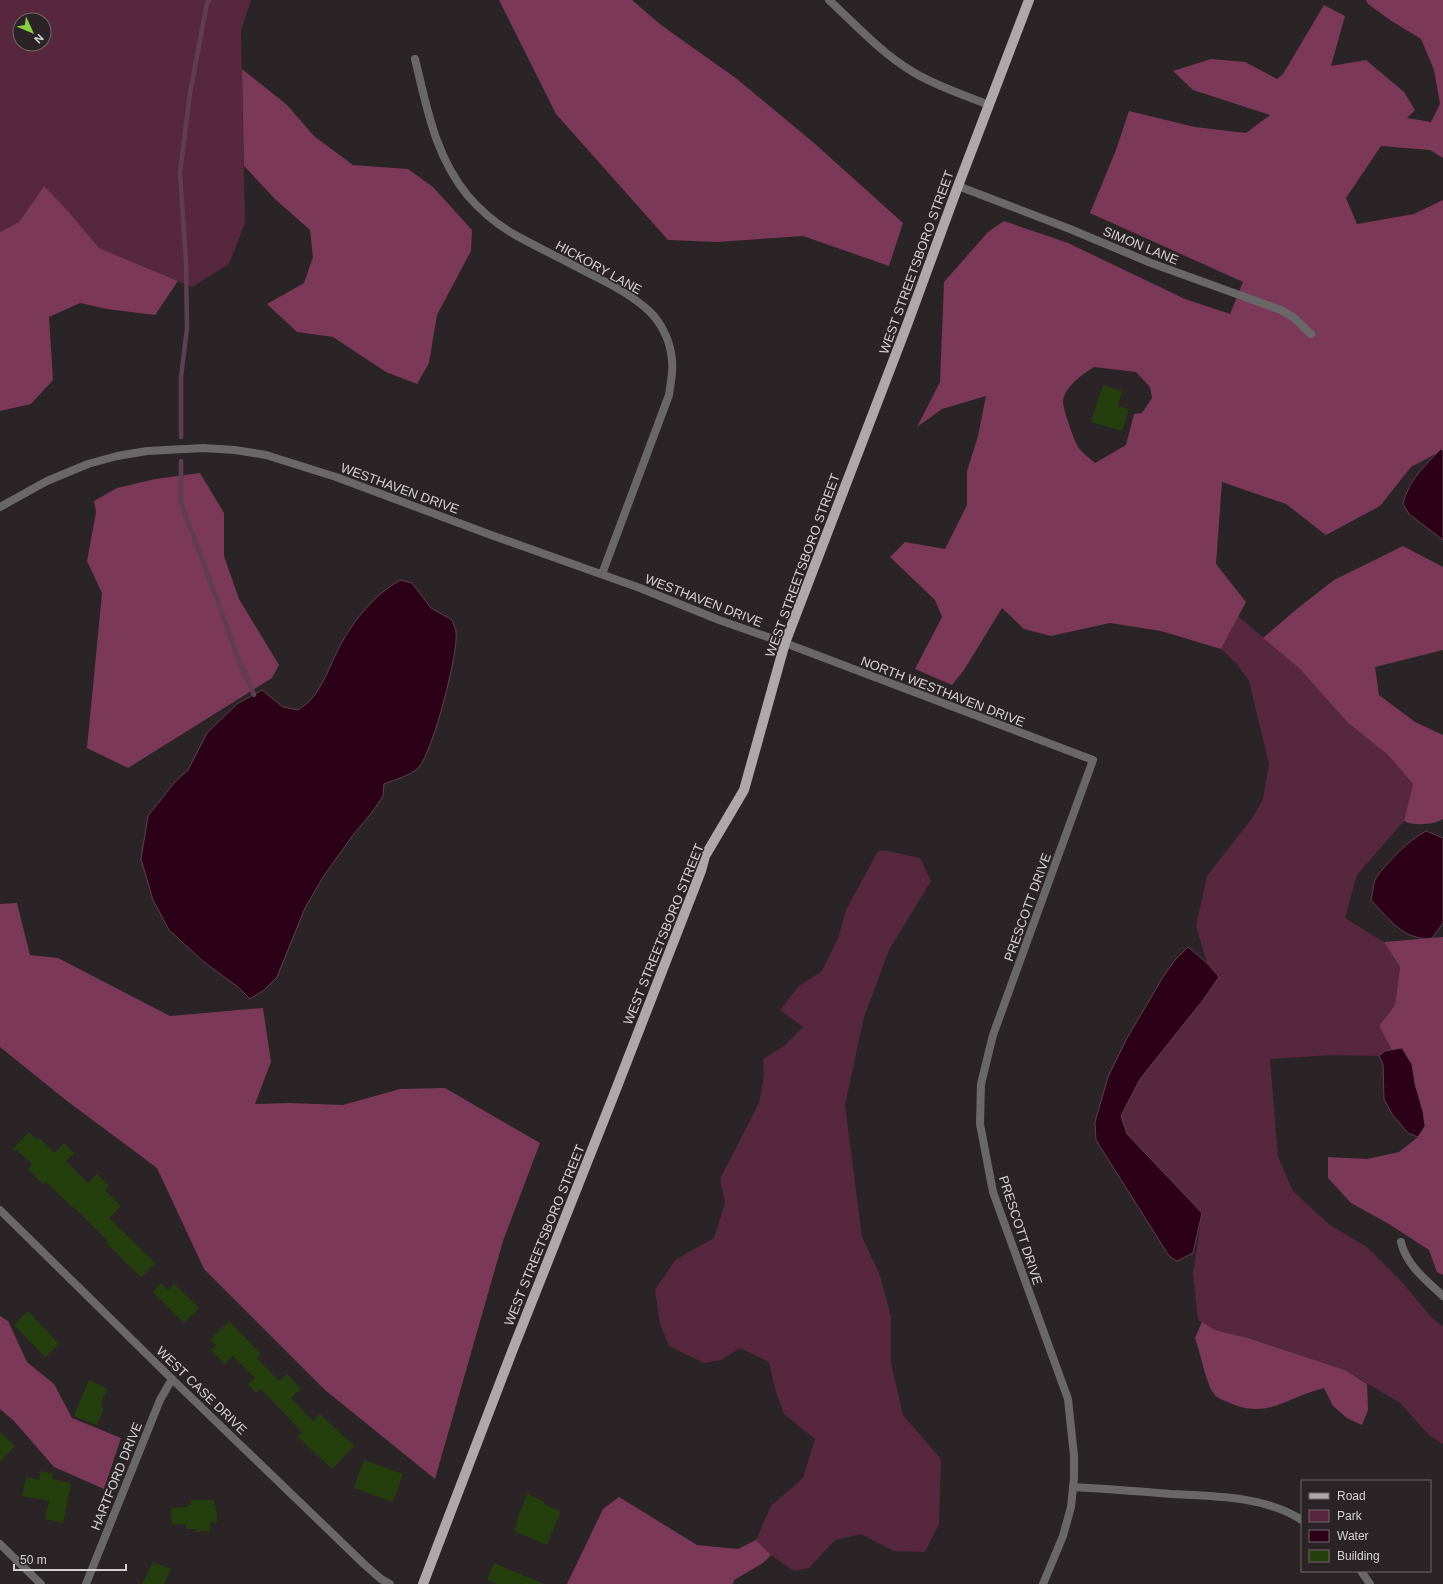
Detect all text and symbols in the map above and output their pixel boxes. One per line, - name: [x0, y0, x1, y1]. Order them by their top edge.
- north arrow: [12, 12, 52, 52]
- text: N: [32, 32, 46, 46]
- street label: WEST STREETSBORO STREET: [876, 168, 957, 356]
- street label: SIMON LANE: [1101, 223, 1181, 268]
- street label: HICKORY LANE: [553, 238, 645, 298]
- street label: WESTHAVEN DRIVE: [339, 460, 461, 517]
- street label: WEST STREETSBORO STREET: [762, 471, 843, 659]
- street label: WESTHAVEN DRIVE: [643, 571, 765, 630]
- street label: NORTH WESTHAVEN DRIVE: [859, 653, 1027, 730]
- street label: WEST STREETSBORO STREET: [620, 841, 707, 1027]
- street label: PRESCOTT DRIVE: [1001, 851, 1054, 963]
- street label: WEST STREETSBORO STREET: [501, 1142, 588, 1328]
- street label: PRESCOTT DRIVE: [996, 1174, 1045, 1287]
- street label: WEST CASE DRIVE: [153, 1343, 250, 1438]
- street label: HARTFORD DRIVE: [88, 1420, 145, 1532]
- legend: [1301, 1480, 1431, 1572]
- text: Road: [1337, 1489, 1366, 1503]
- text: Park: [1337, 1509, 1363, 1523]
- text: Water: [1337, 1529, 1369, 1543]
- scale bar: [14, 1546, 126, 1572]
- text: Building: [1337, 1549, 1380, 1563]
- text: 50 m: [20, 1553, 47, 1567]

